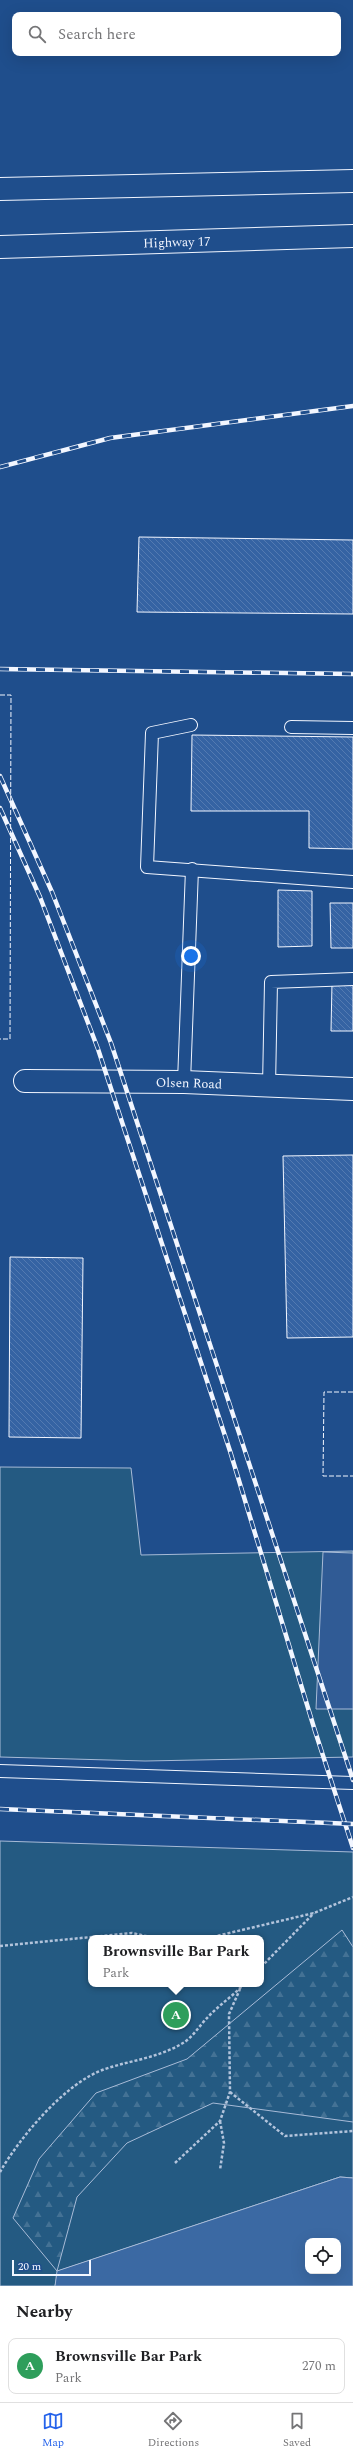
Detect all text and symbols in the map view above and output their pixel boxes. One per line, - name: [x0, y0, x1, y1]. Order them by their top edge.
- search box: [12, 12, 341, 56]
- icon: search: [26, 23, 48, 45]
- text: Search here: [58, 23, 136, 46]
- street label: Highway 17: [143, 231, 211, 254]
- your location: [181, 946, 201, 966]
- street label: Olsen Road: [156, 1073, 223, 1095]
- popup: [88, 1935, 264, 1987]
- text: Brownsville Bar Park: [103, 1940, 249, 1963]
- text: Park: [103, 1963, 129, 1983]
- pin: A: [163, 2000, 189, 2030]
- map controls: [305, 2238, 341, 2274]
- button: locate: [305, 2238, 341, 2274]
- scale bar: [12, 2258, 91, 2277]
- text: 20 m: [18, 2258, 41, 2275]
- text: Nearby: [16, 2299, 72, 2325]
- text: Brownsville Bar Park: [55, 2345, 202, 2368]
- text: A: [25, 2356, 35, 2376]
- text: 270 m: [302, 2356, 336, 2376]
- text: Park: [55, 2368, 82, 2388]
- tab: Map: [42, 2410, 64, 2451]
- tab: Directions: [148, 2410, 199, 2451]
- tab: Saved: [283, 2410, 311, 2451]

